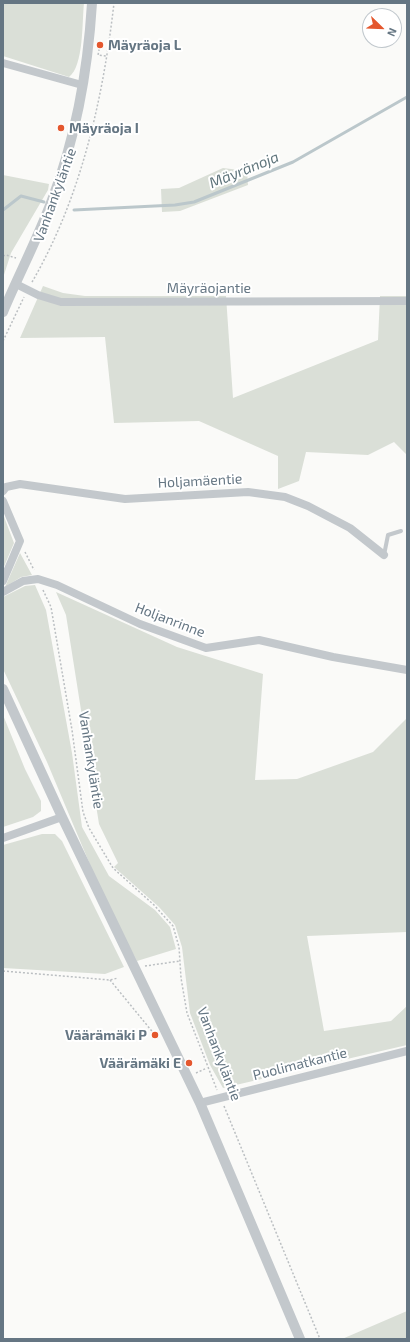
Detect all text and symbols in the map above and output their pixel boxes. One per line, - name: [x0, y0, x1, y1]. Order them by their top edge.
- north arrow: [362, 8, 402, 48]
- text: N: [385, 26, 400, 39]
- place label: Mäyräoja L: [108, 37, 181, 53]
- marker: Mäyräoja L: [95, 40, 105, 50]
- place label: Mäyräoja I: [69, 120, 139, 136]
- marker: Mäyräoja I: [56, 123, 66, 133]
- street label: Vanhankyläntie: [30, 146, 80, 244]
- water label: Mäyränoja: [206, 148, 282, 192]
- street label: Mäyräojantie: [167, 280, 251, 296]
- street label: Holjamäentie: [157, 470, 243, 492]
- street label: Holjanrinne: [133, 599, 207, 641]
- street label: Vanhankyläntie: [75, 710, 107, 810]
- street label: Vanhankyläntie: [193, 1005, 245, 1103]
- place label: Väärämäki P: [65, 1027, 147, 1043]
- marker: Väärämäki P: [150, 1030, 160, 1040]
- street label: Puolimatkantie: [251, 1044, 349, 1084]
- place label: Väärämäki E: [99, 1055, 181, 1071]
- marker: Väärämäki E: [184, 1058, 194, 1068]

